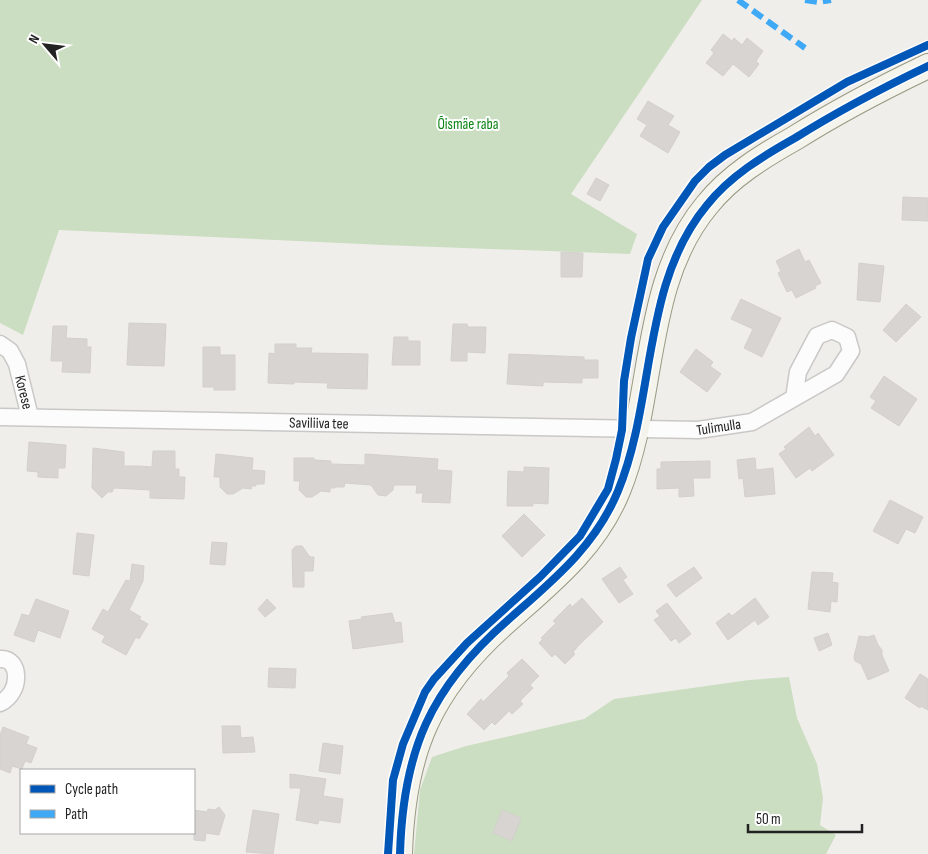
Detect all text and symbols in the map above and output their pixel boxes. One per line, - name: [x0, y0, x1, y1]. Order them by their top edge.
- north arrow: [20, 20, 70, 70]
- text: N: [25, 32, 43, 46]
- park label: Õismäe raba: [437, 115, 499, 134]
- street label: Korese: [10, 373, 37, 411]
- street label: Saviliiva tee: [289, 413, 349, 433]
- street label: Tulimulla: [695, 415, 742, 440]
- legend: [20, 769, 195, 834]
- text: Cycle path: [65, 780, 118, 799]
- scale bar: [748, 802, 862, 834]
- text: Path: [65, 805, 88, 824]
- text: 50 m: [756, 810, 781, 829]

